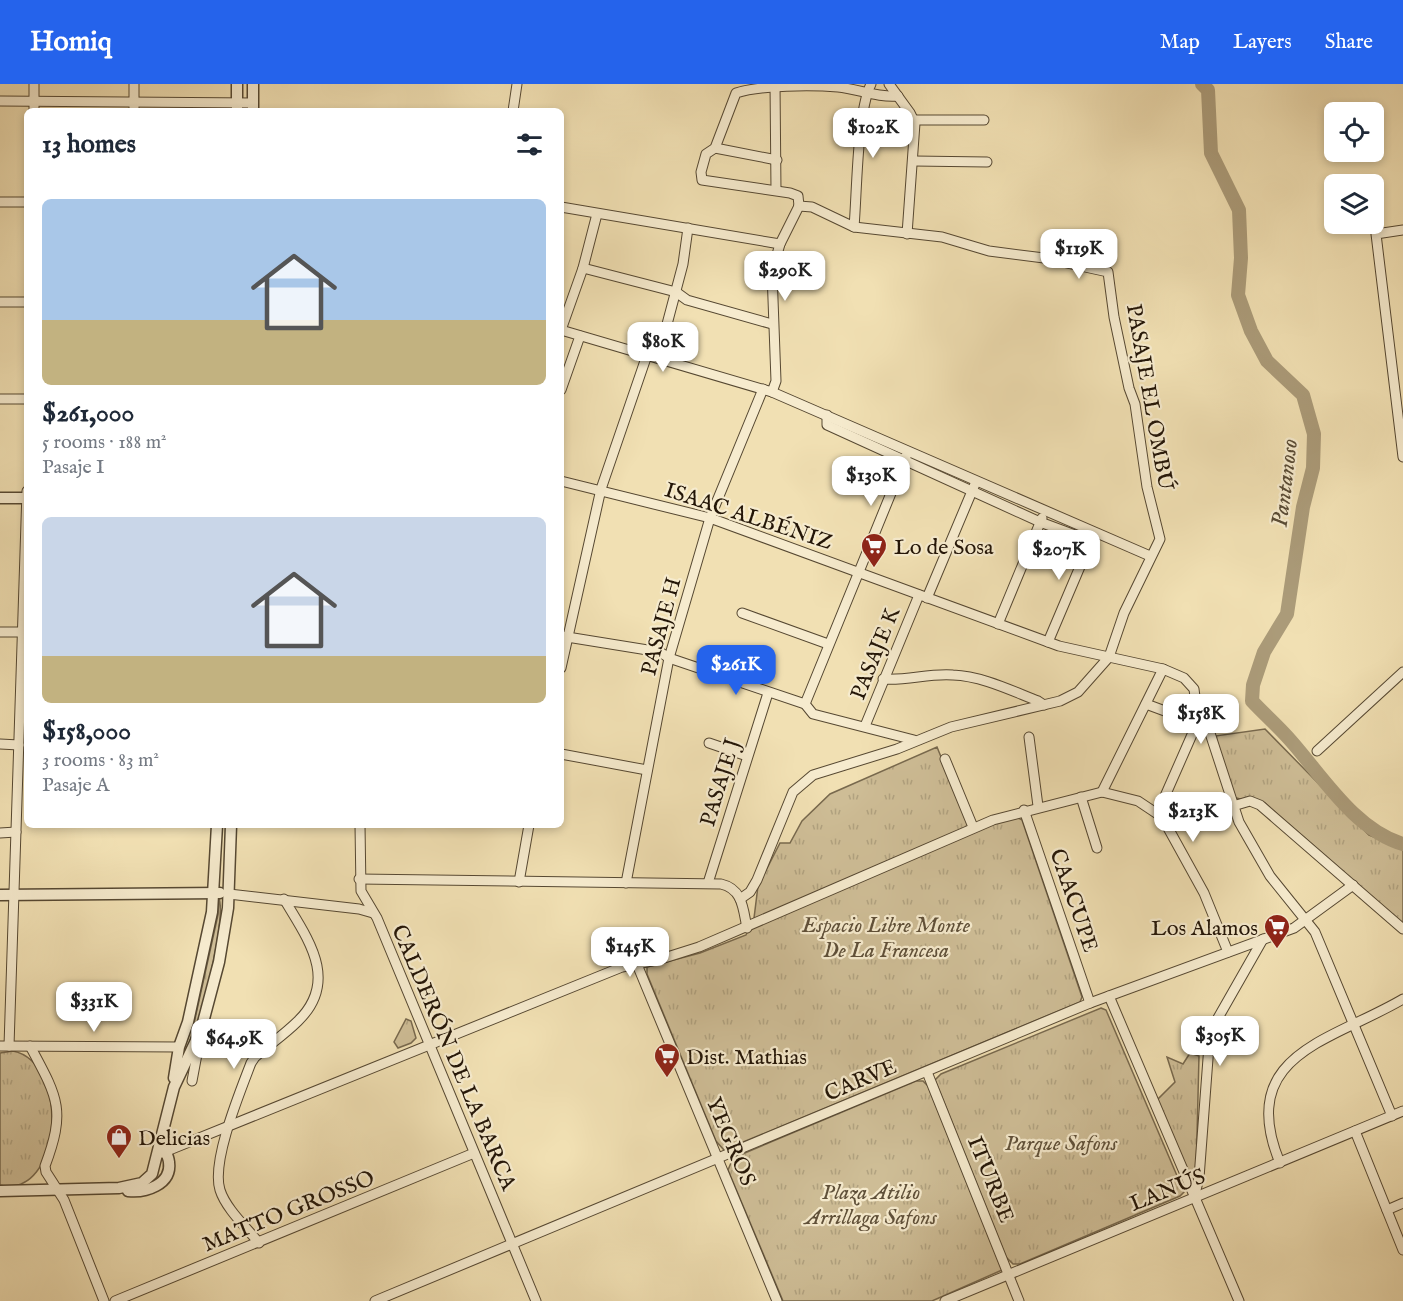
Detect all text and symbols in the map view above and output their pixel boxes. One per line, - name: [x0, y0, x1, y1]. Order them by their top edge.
- text: Homiq: [30, 25, 112, 60]
- text: Map: [1160, 29, 1200, 56]
- text: Layers: [1233, 29, 1292, 56]
- text: Share: [1325, 29, 1373, 56]
- map controls: [1324, 102, 1384, 234]
- button: locate: [1324, 102, 1384, 162]
- pin: $102K: [831, 108, 915, 159]
- text: $102K: [847, 115, 899, 140]
- text: 13 homes: [42, 128, 136, 161]
- icon: filters: [513, 128, 546, 161]
- button: layers: [1324, 174, 1384, 234]
- pin: $119K: [1037, 229, 1121, 280]
- text: $119K: [1054, 236, 1104, 261]
- icon: home: [240, 238, 348, 346]
- pin: $290K: [743, 251, 827, 302]
- text: $290K: [758, 258, 812, 283]
- street label: PASAJE EL OMBÚ: [1119, 302, 1179, 493]
- pin: $80K: [627, 322, 699, 373]
- text: $80K: [641, 329, 685, 354]
- text: $261,000: [42, 397, 134, 430]
- text: 5 rooms · 188 m²: [42, 430, 167, 455]
- water label: Pantanoso: [1265, 437, 1306, 529]
- text: Pasaje I: [42, 455, 105, 480]
- pin: $130K: [829, 456, 913, 507]
- text: $130K: [846, 463, 896, 488]
- street label: ISAAC ALBÉNIZ: [661, 477, 836, 557]
- pin: $207K: [1017, 530, 1101, 581]
- supermarket icon: Lo de Sosa: [859, 531, 889, 569]
- place label: Lo de Sosa: [894, 534, 994, 562]
- text: $207K: [1032, 537, 1086, 562]
- icon: home: [240, 556, 348, 664]
- street label: PASAJE H: [635, 574, 689, 679]
- street label: PASAJE K: [845, 602, 908, 704]
- pin: $261K: [694, 645, 778, 696]
- text: $261K: [711, 652, 761, 677]
- pin: $158K: [1159, 694, 1243, 745]
- text: $158K: [1177, 701, 1225, 726]
- text: $158,000: [42, 715, 131, 748]
- street label: PASAJE J: [694, 735, 748, 830]
- text: 3 rooms · 83 m²: [42, 748, 159, 773]
- text: Pasaje A: [42, 773, 110, 798]
- pin: $213K: [1151, 792, 1235, 843]
- text: $213K: [1168, 799, 1218, 824]
- street label: CAACUPE: [1042, 845, 1104, 956]
- park label: Espacio Libre Monte De La Francesa: [801, 912, 971, 965]
- supermarket icon: Los Alamos: [1262, 912, 1292, 950]
- place label: Los Alamos: [1151, 915, 1258, 943]
- street label: CALDERÓN DE LA BARCA: [384, 921, 522, 1196]
- pin: $145K: [588, 927, 672, 978]
- text: $145K: [605, 934, 655, 959]
- pin: $331K: [52, 982, 136, 1033]
- text: $331K: [70, 989, 118, 1014]
- pin: $305K: [1178, 1016, 1262, 1067]
- pin: $64.9K: [185, 1019, 283, 1070]
- text: $305K: [1195, 1023, 1245, 1048]
- text: $64.9K: [205, 1026, 263, 1051]
- supermarket icon: Dist. Mathias: [652, 1041, 682, 1079]
- place label: Dist. Mathias: [686, 1044, 807, 1072]
- street label: CARVE: [820, 1053, 901, 1109]
- street label: YEGROS: [699, 1093, 761, 1190]
- shop icon: Delicias: [104, 1122, 134, 1160]
- place label: Delicias: [138, 1125, 210, 1153]
- park label: Parque Safons: [1005, 1130, 1118, 1158]
- street label: ITURBE: [960, 1132, 1020, 1227]
- street label: LANÚS: [1126, 1163, 1210, 1219]
- street label: MATTO GROSSO: [199, 1165, 379, 1259]
- park label: Plaza Atilio Arrillaga Safons: [803, 1179, 938, 1232]

